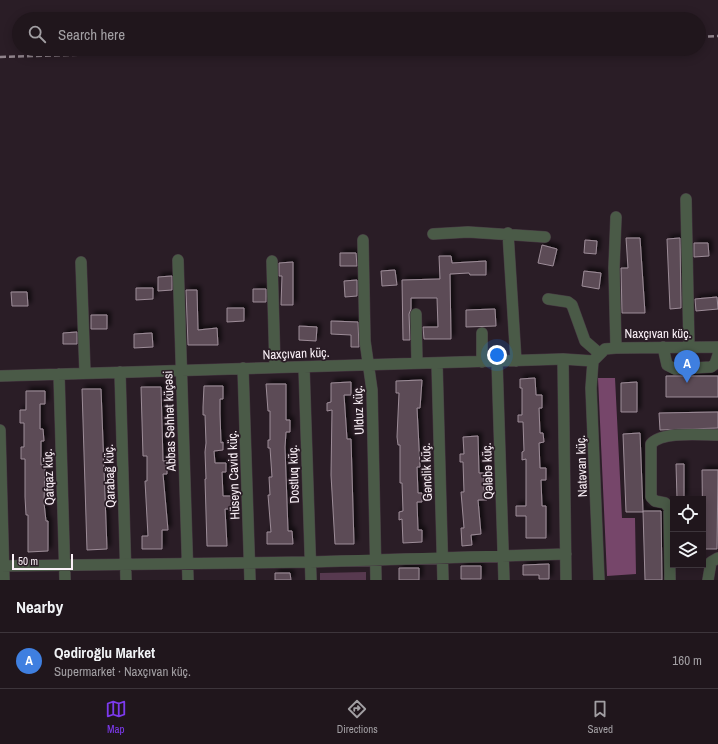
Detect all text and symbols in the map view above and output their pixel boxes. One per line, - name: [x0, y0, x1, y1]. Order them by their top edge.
- search box: [12, 12, 706, 56]
- icon: search: [26, 23, 48, 45]
- text: Search here: [58, 24, 125, 45]
- street label: Naxçıvan küç.: [625, 325, 692, 342]
- street label: Naxçıvan küç.: [262, 344, 330, 363]
- your location: [487, 345, 507, 365]
- pin: A: [674, 350, 700, 383]
- street label: Abbas Səhhət küçəsi: [159, 370, 180, 473]
- street label: Ulduz küç.: [349, 385, 368, 435]
- street label: Hüseyn Cavid küç.: [223, 430, 244, 520]
- street label: Natəvan küç.: [572, 435, 591, 497]
- street label: Gənclik küç.: [417, 442, 436, 502]
- street label: Qələbə küç.: [478, 442, 497, 500]
- street label: Qarabağ küç.: [100, 444, 119, 508]
- street label: Dostluq küç.: [284, 444, 303, 504]
- street label: Qafqaz küç.: [39, 448, 58, 506]
- map controls: [670, 496, 706, 568]
- button: locate: [670, 496, 706, 532]
- button: layers: [670, 532, 706, 568]
- scale bar: [12, 552, 73, 571]
- text: 50 m: [18, 554, 38, 568]
- text: Nearby: [16, 595, 63, 618]
- text: Qədiroğlu Market: [54, 642, 155, 663]
- text: A: [25, 652, 33, 669]
- text: 160 m: [672, 652, 702, 669]
- text: Supermarket · Naxçıvan küç.: [54, 663, 191, 680]
- tab: Map: [105, 698, 127, 736]
- tab: Directions: [337, 698, 378, 736]
- tab: Saved: [588, 698, 613, 736]

